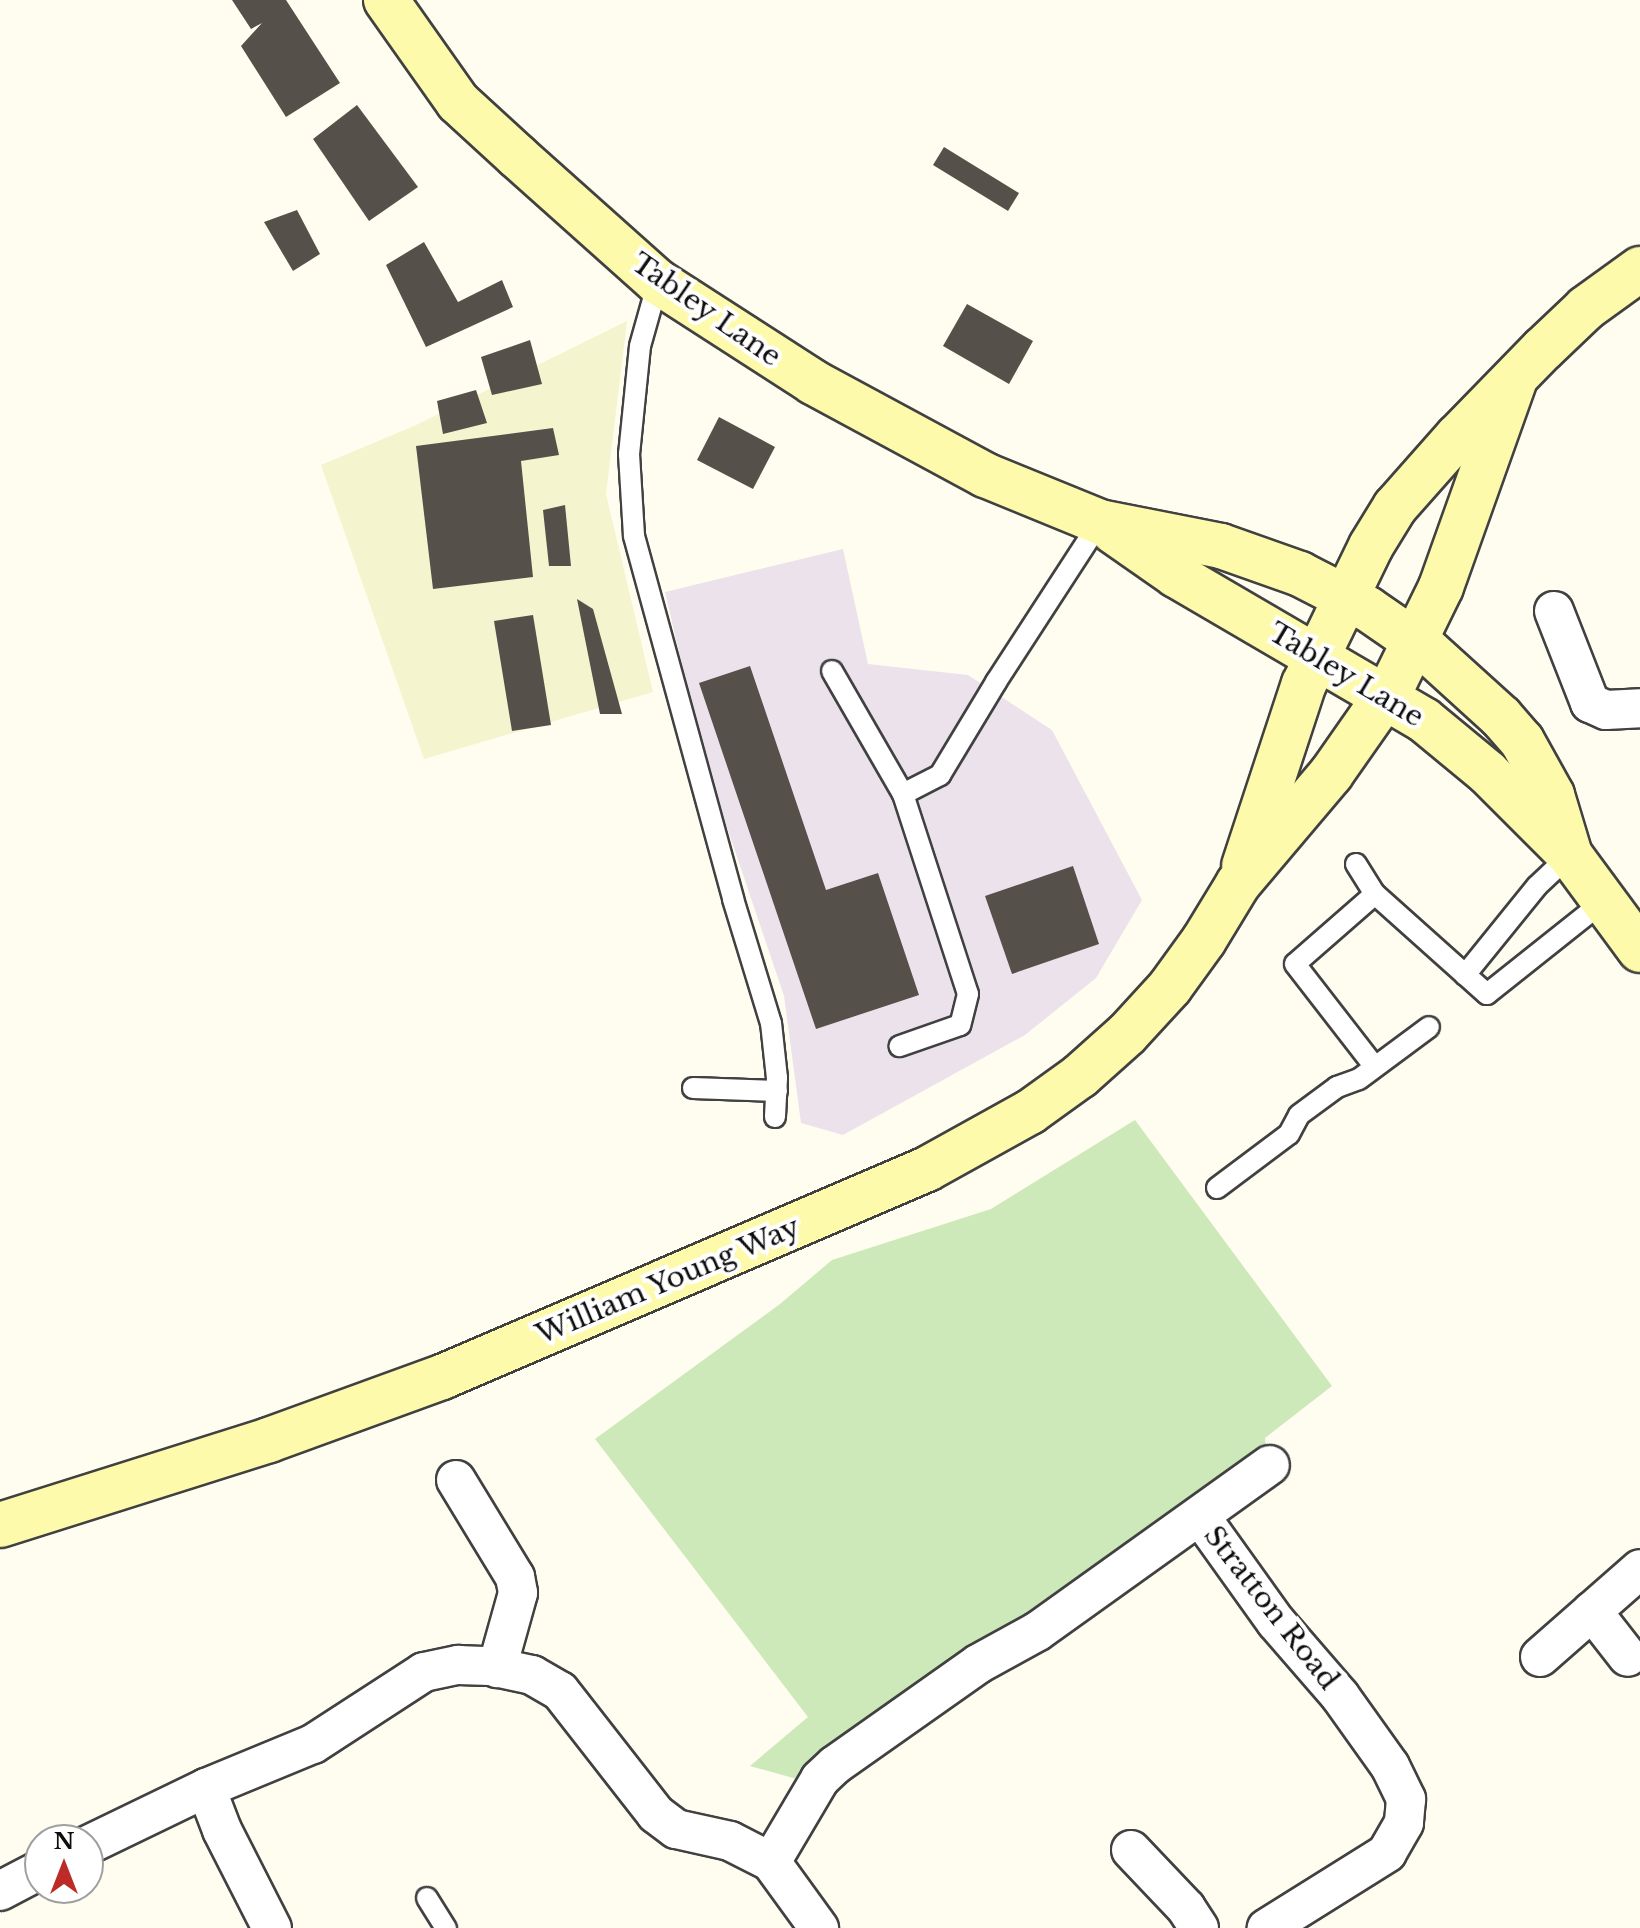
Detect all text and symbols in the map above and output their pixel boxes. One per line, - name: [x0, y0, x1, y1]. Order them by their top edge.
- street label: Tabley Lane: [625, 246, 787, 374]
- street label: Tabley Lane: [1262, 615, 1430, 735]
- street label: William Young Way: [530, 1210, 806, 1352]
- street label: Stratton Road: [1197, 1519, 1345, 1697]
- north arrow: [24, 1824, 104, 1904]
- text: N: [54, 1828, 74, 1855]

